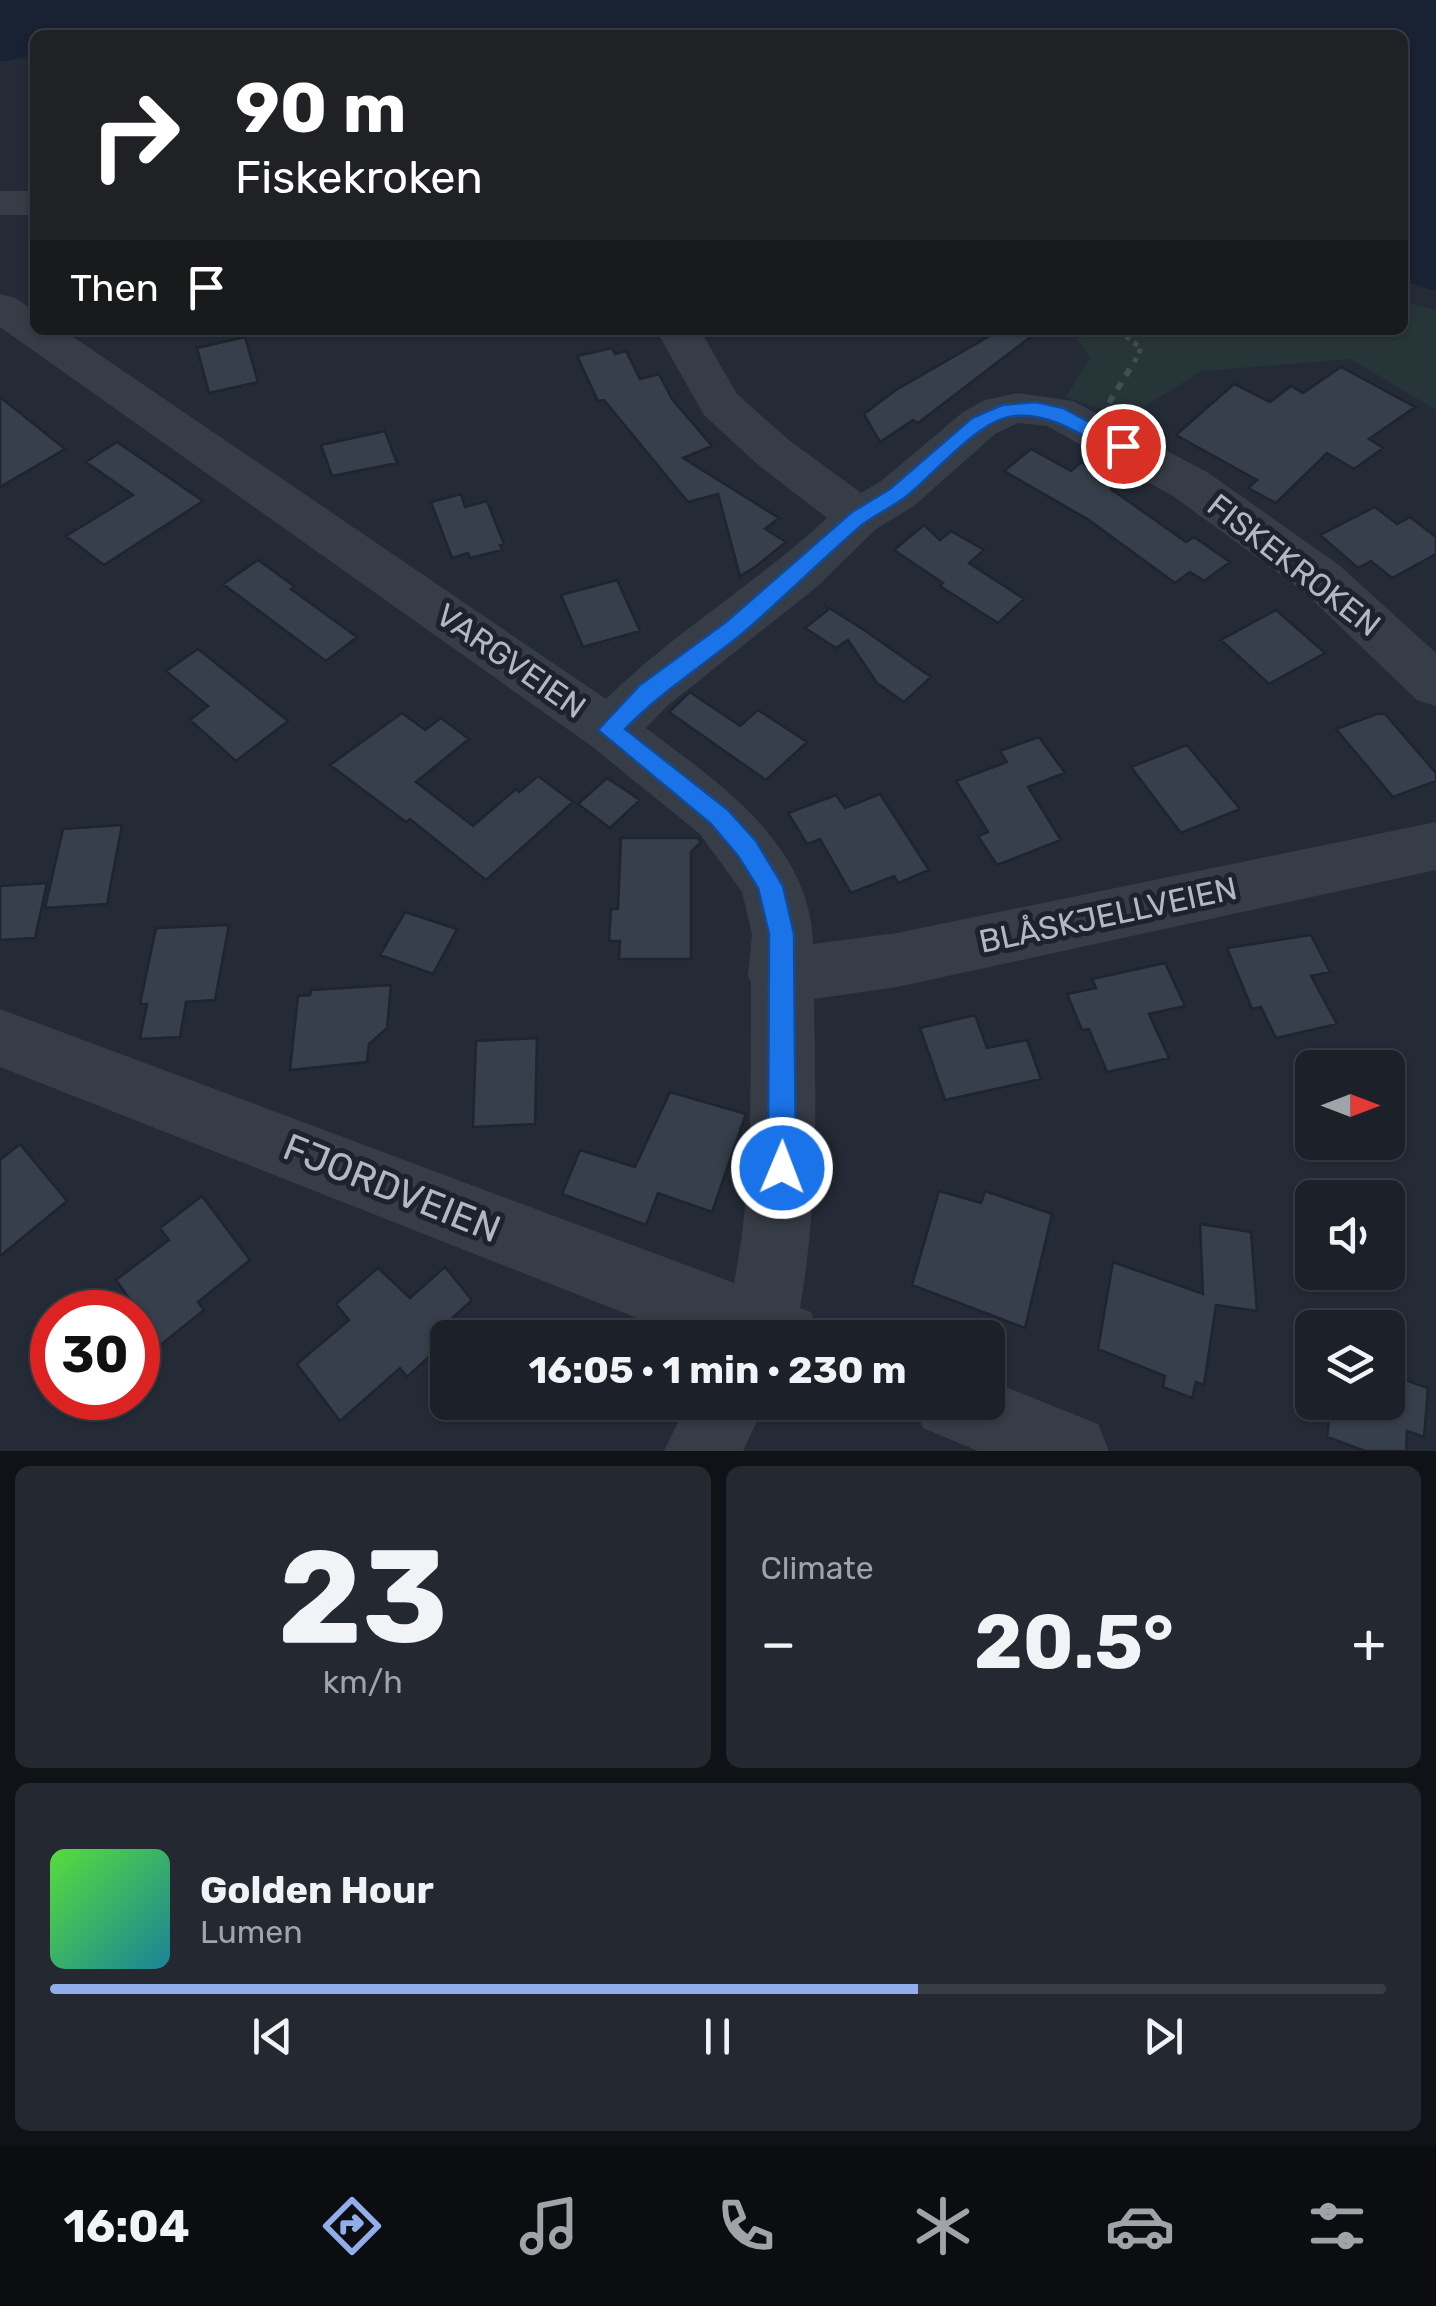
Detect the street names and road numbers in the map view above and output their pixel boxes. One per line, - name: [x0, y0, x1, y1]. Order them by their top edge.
- street label: FISKEKROKEN: [1200, 486, 1388, 644]
- street label: VARGVEIEN: [429, 596, 593, 726]
- street label: BLÅSKJELLVEIEN: [976, 869, 1240, 961]
- street label: FJORDVEIEN: [277, 1124, 507, 1252]

